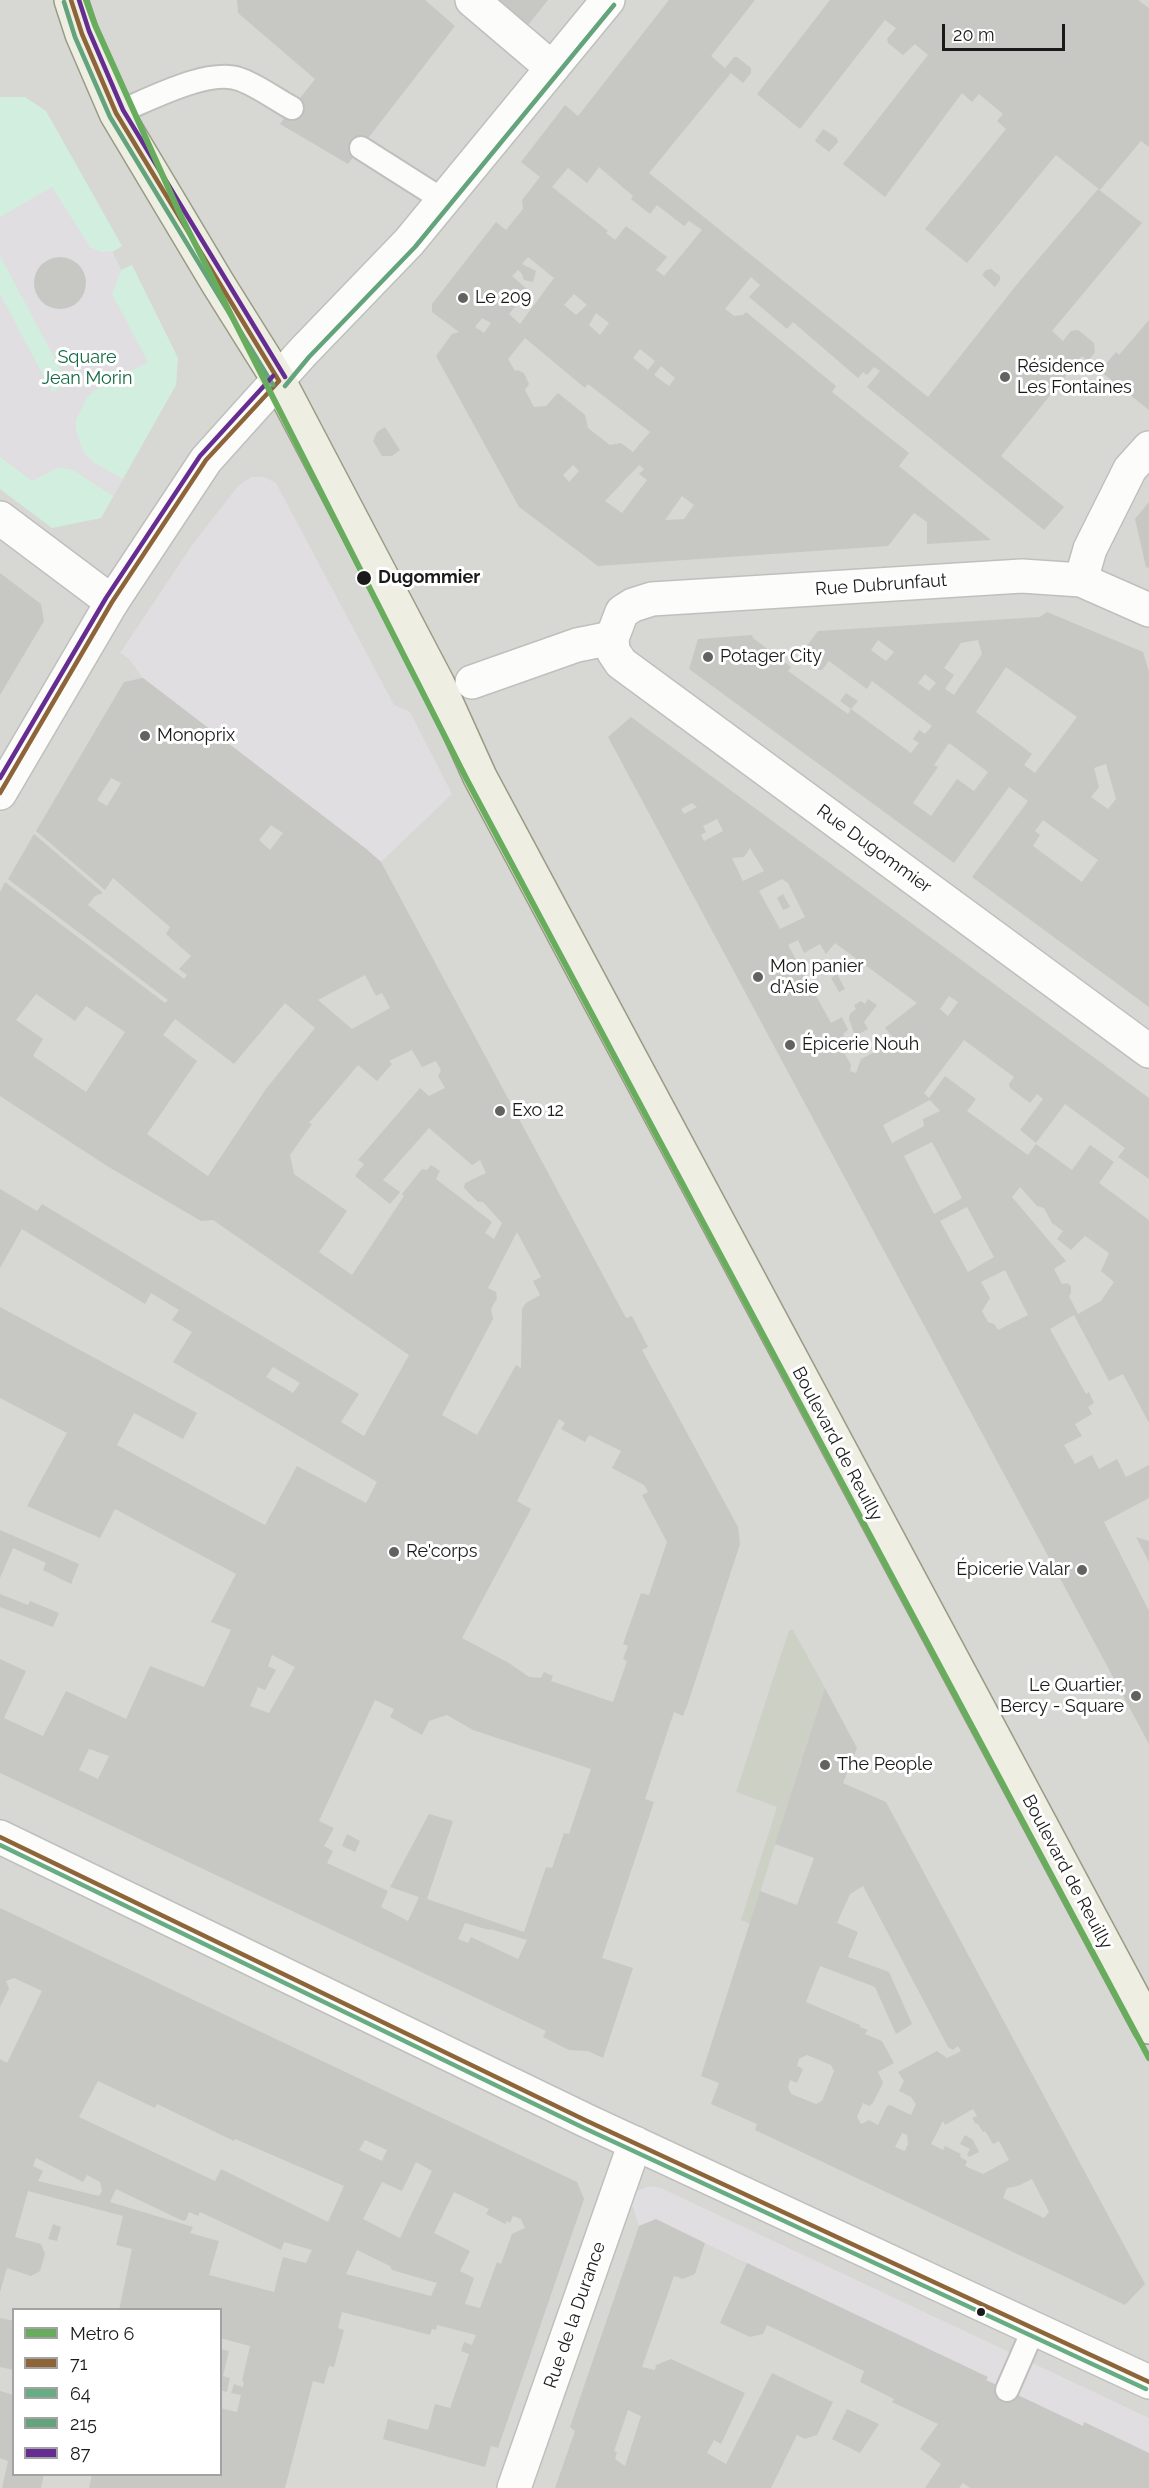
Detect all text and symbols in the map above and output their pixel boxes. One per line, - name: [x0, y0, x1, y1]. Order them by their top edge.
- scale bar: [945, 12, 1068, 50]
- text: 20 m: [953, 24, 995, 45]
- place label: Le 209: [475, 287, 531, 309]
- marker: Le 209: [456, 291, 470, 305]
- park label: Square Jean Morin: [41, 347, 133, 389]
- place label: Résidence Les Fontaines: [1017, 356, 1132, 398]
- marker: Résidence Les Fontaines: [998, 370, 1012, 384]
- place label: Dugommier: [378, 567, 480, 589]
- marker: Dugommier: [355, 569, 373, 587]
- street label: Rue Dubrunfaut: [814, 570, 948, 600]
- place label: Potager City: [720, 646, 822, 668]
- marker: Potager City: [701, 650, 715, 664]
- place label: Monoprix: [157, 725, 235, 747]
- marker: Monoprix: [138, 729, 152, 743]
- street label: Rue Dugommier: [812, 800, 936, 898]
- place label: Mon panier d'Asie: [770, 956, 864, 998]
- marker: Mon panier d'Asie: [751, 970, 765, 984]
- place label: Épicerie Nouh: [802, 1034, 919, 1056]
- marker: Épicerie Nouh: [783, 1038, 797, 1052]
- place label: Exo 12: [512, 1100, 564, 1122]
- marker: Exo 12: [493, 1104, 507, 1118]
- street label: Boulevard de Reuilly: [787, 1363, 887, 1525]
- place label: Re'corps: [406, 1541, 477, 1563]
- marker: Re'corps: [387, 1545, 401, 1559]
- place label: Épicerie Valar: [956, 1559, 1070, 1581]
- marker: Épicerie Valar: [1075, 1563, 1089, 1577]
- place label: Le Quartier, Bercy - Square: [1000, 1675, 1124, 1718]
- marker: Le Quartier, Bercy - Square: [1129, 1689, 1143, 1703]
- place label: The People: [837, 1754, 932, 1776]
- marker: The People: [818, 1758, 832, 1772]
- street label: Boulevard de Reuilly: [1017, 1791, 1117, 1953]
- street label: Rue de la Durance: [540, 2239, 610, 2391]
- unlabelled marker: [975, 2306, 987, 2318]
- legend: [12, 2308, 222, 2476]
- text: Metro 6: [70, 2323, 134, 2344]
- text: 71: [70, 2353, 87, 2374]
- text: 64: [70, 2383, 91, 2404]
- text: 215: [70, 2413, 97, 2434]
- text: 87: [70, 2443, 90, 2464]

